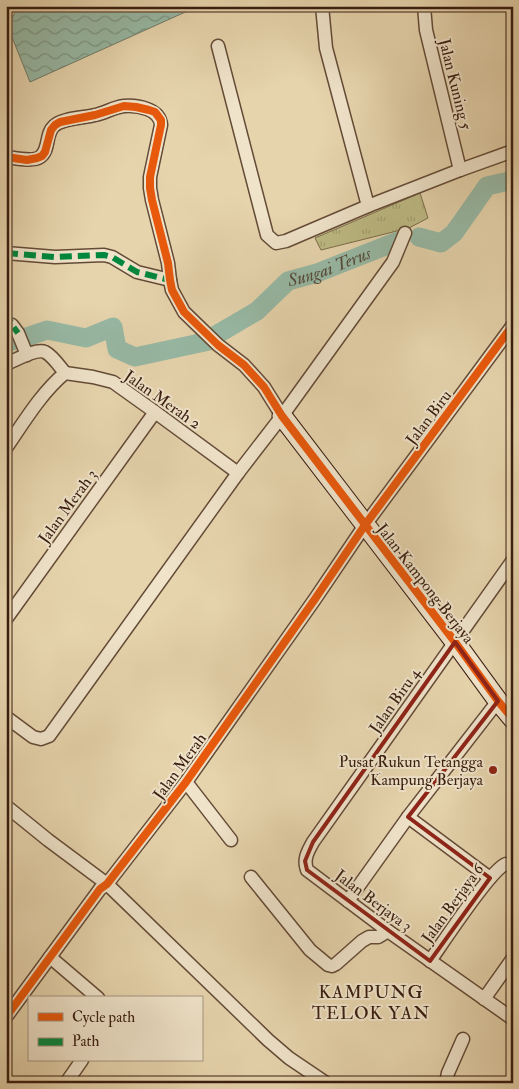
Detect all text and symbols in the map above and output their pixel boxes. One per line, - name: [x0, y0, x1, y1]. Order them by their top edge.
- street label: Jalan Kuning 5: [433, 36, 476, 132]
- water label: Sungai Terus: [284, 242, 375, 293]
- street label: Jalan Merah 2: [119, 365, 205, 434]
- street label: Jalan Biru: [401, 386, 457, 451]
- street label: Jalan Merah 3: [33, 465, 102, 549]
- street label: Jalan Kampong Berjaya: [371, 519, 479, 649]
- street label: Jalan Biru 4: [364, 663, 426, 739]
- street label: Jalan Merah: [148, 729, 212, 805]
- place label: Pusat Rukun Tetangga Kampung Berjaya: [339, 752, 483, 791]
- marker: Pusat Rukun Tetangga Kampung Berjaya: [487, 764, 499, 776]
- street label: Jalan Berjaya 6: [417, 859, 490, 949]
- street label: Jalan Berjaya 3: [330, 865, 416, 937]
- district label: KAMPUNG TELOK YAN: [312, 981, 430, 1025]
- legend: [28, 996, 202, 1062]
- text: Cycle path: [72, 1008, 135, 1028]
- text: Path: [72, 1032, 99, 1051]

